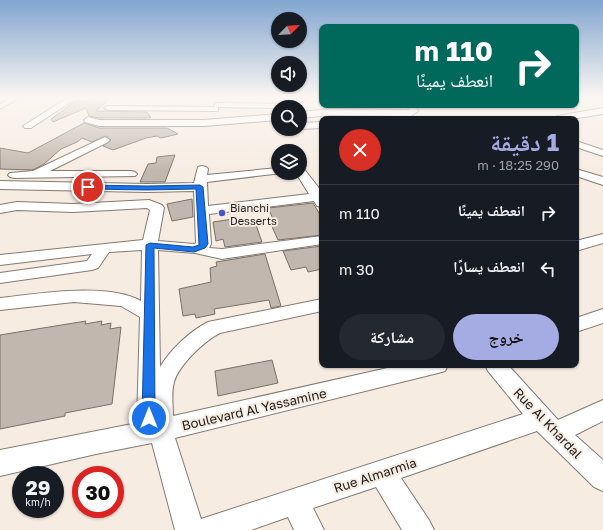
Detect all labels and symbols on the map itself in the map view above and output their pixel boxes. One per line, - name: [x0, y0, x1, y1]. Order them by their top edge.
- north arrow: [271, 12, 307, 48]
- pin: [71, 170, 105, 204]
- place label: Bianchi Desserts: [230, 201, 277, 227]
- marker: Bianchi Desserts: [217, 208, 227, 218]
- street label: Rue Al Khardal: [510, 384, 586, 462]
- street label: Boulevard Al Yassamine: [180, 385, 328, 433]
- position arrow: [128, 397, 170, 439]
- street label: Rue Almarmia: [332, 454, 418, 496]
- speed limit sign: 30: [72, 466, 124, 518]

